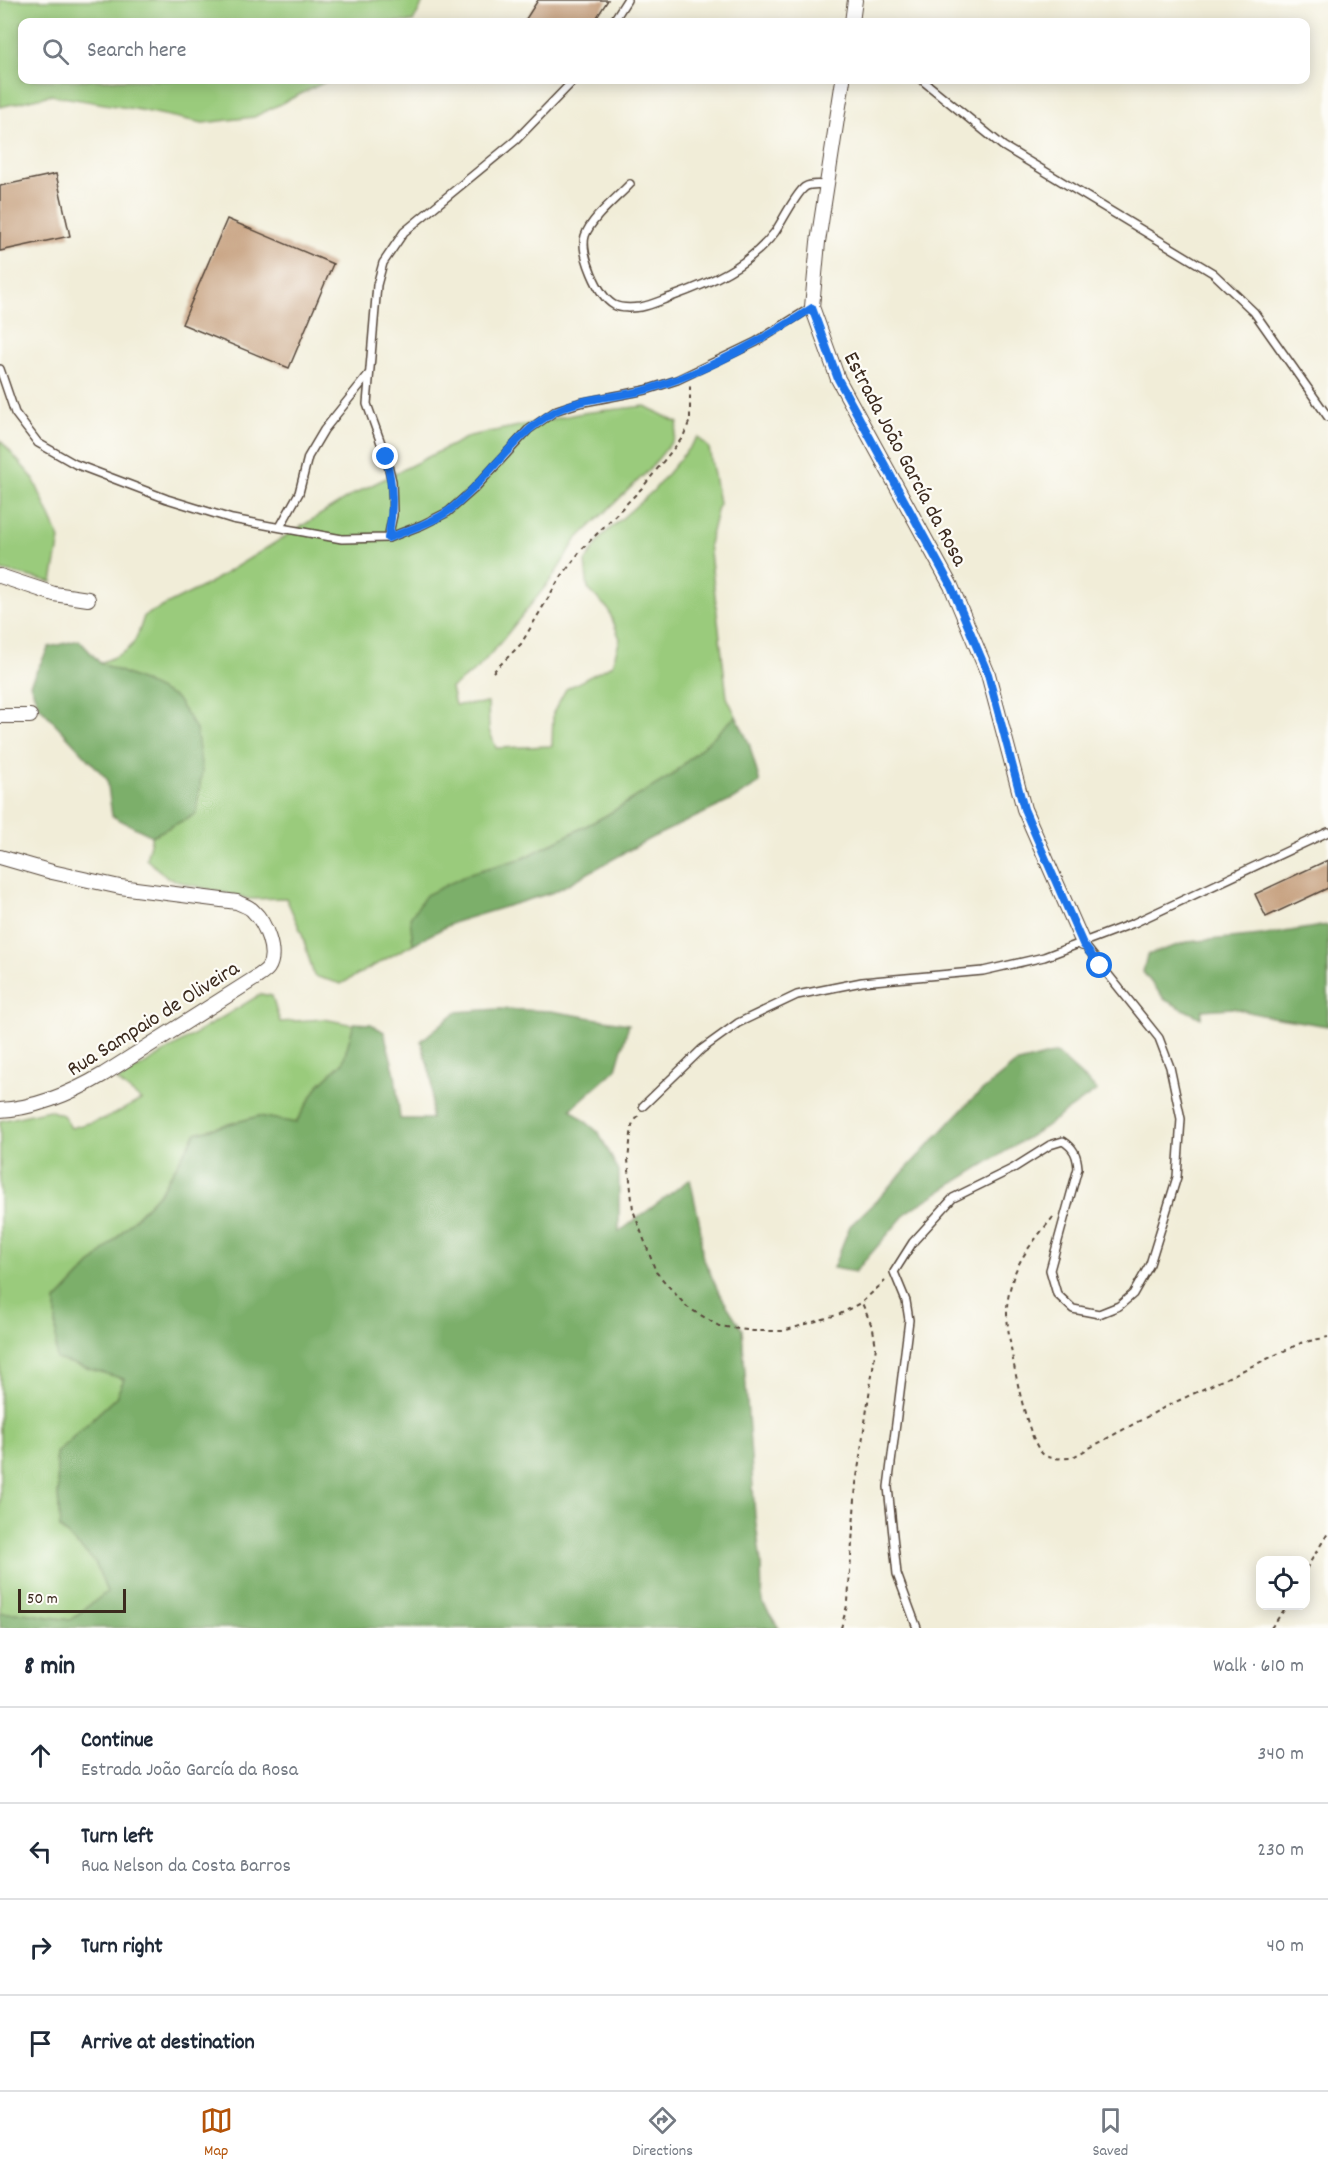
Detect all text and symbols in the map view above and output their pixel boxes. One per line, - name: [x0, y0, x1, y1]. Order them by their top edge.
- search box: [18, 18, 1310, 84]
- icon: search: [39, 35, 72, 68]
- text: Search here: [87, 36, 186, 67]
- street label: Estrada João García da Rosa: [834, 347, 974, 573]
- route end: [372, 443, 398, 469]
- route start: [1086, 952, 1112, 978]
- street label: Rua Sampaio de Oliveira: [62, 954, 247, 1086]
- map controls: [1256, 1556, 1310, 1610]
- button: locate: [1256, 1556, 1310, 1610]
- scale bar: [18, 1586, 126, 1614]
- text: 50 m: [27, 1588, 58, 1611]
- text: 8 min: [24, 1649, 75, 1686]
- text: Walk · 610 m: [1213, 1653, 1304, 1681]
- text: Continue: [81, 1726, 153, 1757]
- icon: ahead: [24, 1739, 57, 1772]
- text: 340 m: [1258, 1741, 1304, 1769]
- text: Estrada João García da Rosa: [81, 1757, 298, 1785]
- text: Turn left: [81, 1822, 153, 1853]
- icon: left: [24, 1835, 57, 1868]
- text: 230 m: [1257, 1837, 1304, 1865]
- text: Rua Nelson da Costa Barros: [81, 1853, 291, 1881]
- icon: right: [24, 1931, 57, 1964]
- text: Turn right: [81, 1932, 163, 1963]
- text: 40 m: [1266, 1933, 1304, 1961]
- icon: arrive: [24, 2027, 57, 2060]
- text: Arrive at destination: [81, 2028, 255, 2059]
- tab: Map: [200, 2104, 233, 2163]
- tab: Directions: [632, 2104, 693, 2163]
- tab: Saved: [1092, 2104, 1128, 2163]

